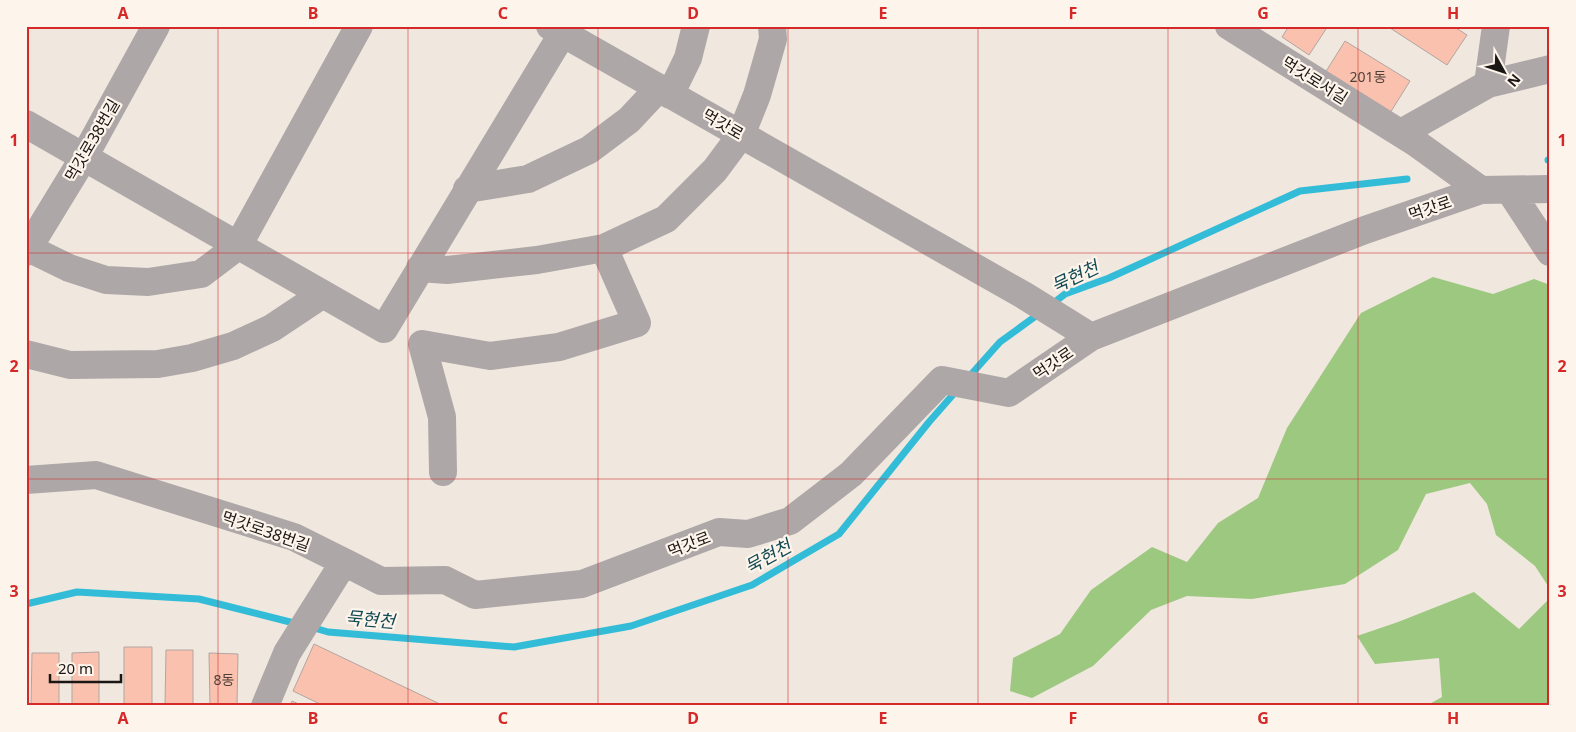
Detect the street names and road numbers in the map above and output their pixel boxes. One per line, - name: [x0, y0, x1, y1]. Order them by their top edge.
- street label: 먹갓로서길: [1278, 51, 1352, 109]
- street label: 먹갓로38번길: [59, 95, 125, 185]
- street label: 먹갓로: [698, 103, 748, 145]
- street label: 먹갓로: [1406, 190, 1455, 226]
- street label: 먹갓로: [1029, 341, 1078, 384]
- street label: 먹갓로38번길: [219, 506, 313, 556]
- street label: 먹갓로: [664, 526, 714, 562]

